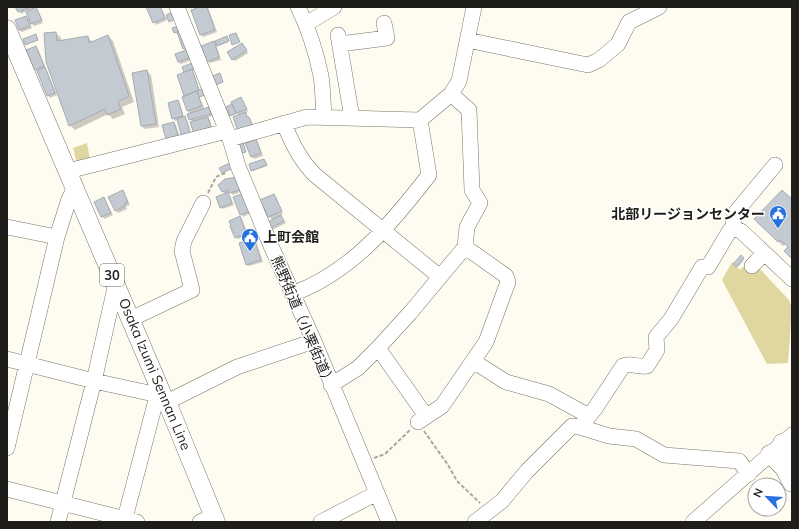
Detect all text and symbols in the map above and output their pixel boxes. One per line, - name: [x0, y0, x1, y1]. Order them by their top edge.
- public building icon: 北部リージョンセンター: [768, 204, 788, 229]
- place label: 北部リージョンセンター: [611, 205, 765, 223]
- public building icon: 上町会館: [240, 227, 260, 252]
- place label: 上町会館: [263, 228, 319, 246]
- street label: 熊野街道（小栗街道）: [267, 253, 339, 389]
- road number: 30: [100, 264, 124, 286]
- street label: Osaka Izumi Sennan Line: [115, 295, 195, 453]
- north arrow: [747, 477, 787, 517]
- text: N: [750, 486, 766, 499]

